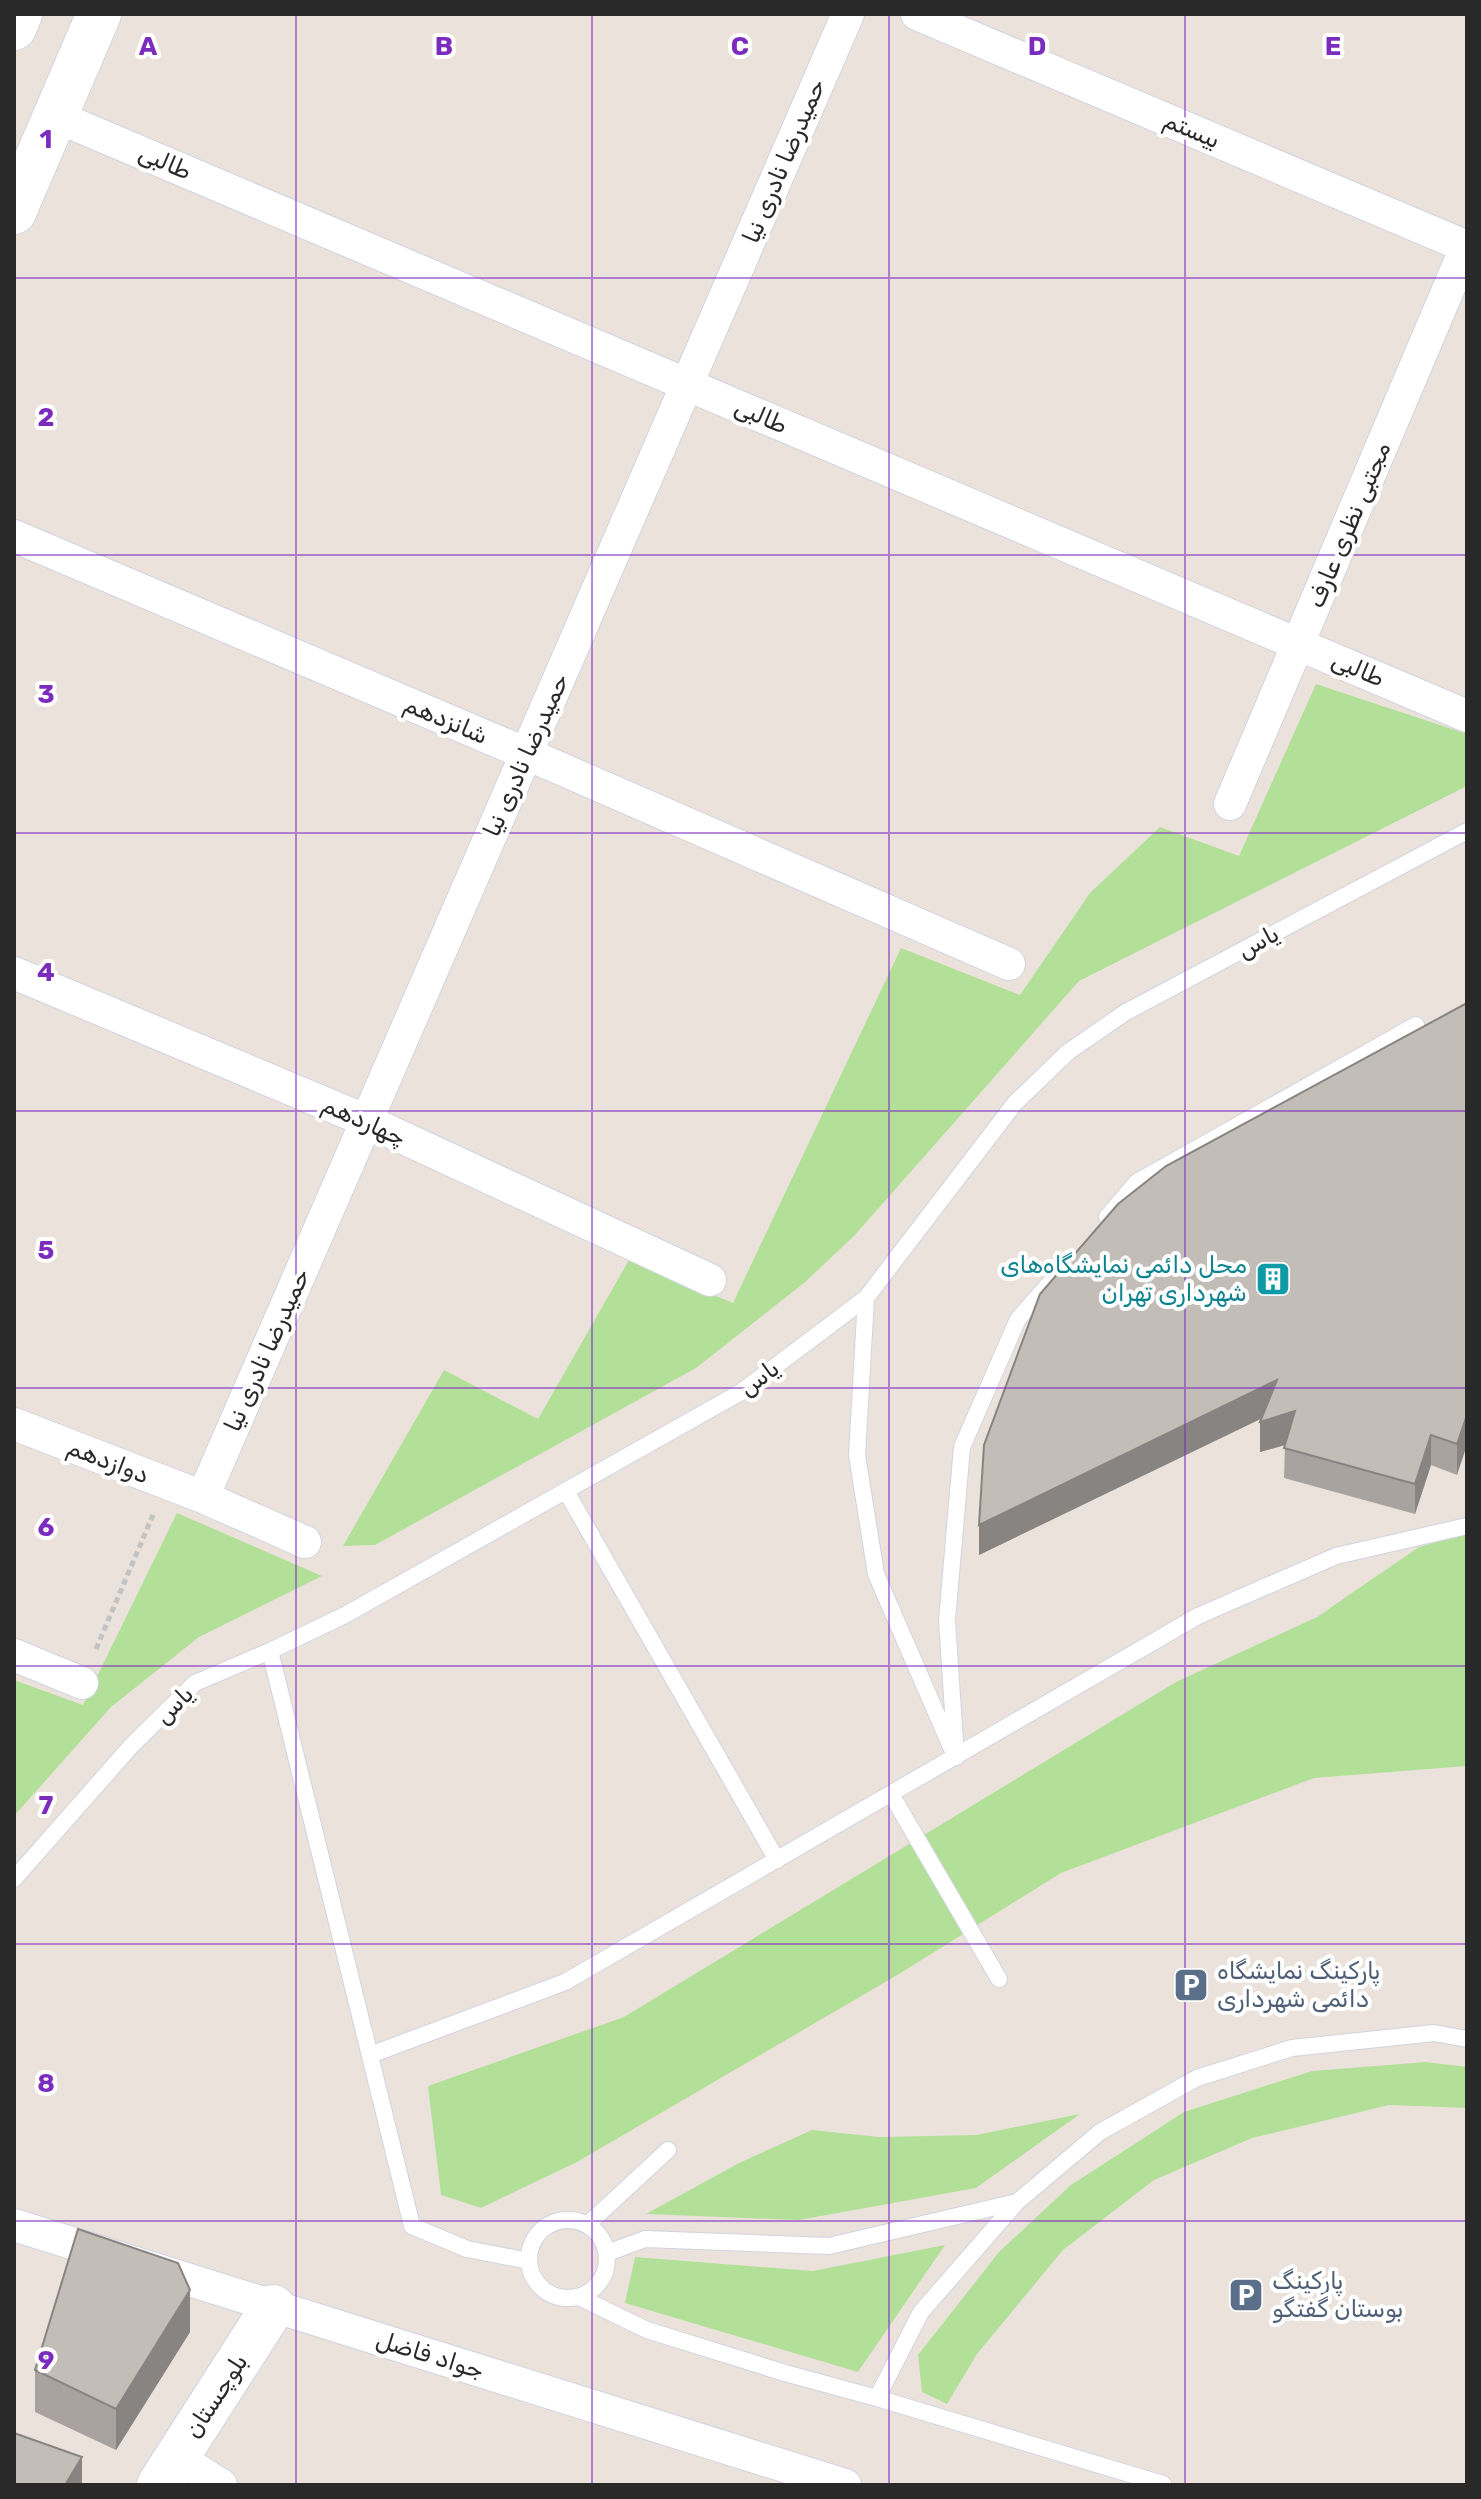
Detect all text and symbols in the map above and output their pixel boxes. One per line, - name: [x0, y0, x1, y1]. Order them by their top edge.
- text: A: [139, 31, 158, 62]
- text: B: [435, 31, 453, 62]
- text: C: [731, 31, 749, 62]
- text: D: [1028, 31, 1046, 62]
- text: E: [1325, 31, 1341, 62]
- street label: حمیدرضا نادری نیا: [737, 75, 831, 247]
- street label: بیستم: [1159, 106, 1224, 155]
- text: 1: [40, 124, 52, 155]
- street label: طالبی: [134, 138, 196, 186]
- street label: طالبی: [730, 392, 792, 440]
- text: 2: [38, 402, 54, 433]
- street label: مجتبی نظری عارف: [1301, 438, 1397, 612]
- street label: طالبی: [1327, 645, 1389, 693]
- street label: حمیدرضا نادری نیا: [478, 669, 574, 841]
- text: 3: [37, 679, 55, 710]
- street label: شانزدهم: [399, 690, 492, 751]
- street label: یاس: [1233, 920, 1283, 964]
- text: 4: [37, 957, 55, 988]
- street label: چهاردهم: [317, 1090, 410, 1153]
- text: 5: [38, 1235, 54, 1266]
- place label: محل دائمی نمایشگاه‌های شهرداری تهران: [1000, 1251, 1247, 1307]
- building icon: محل دائمی نمایشگاه‌های شهرداری تهران: [1254, 1260, 1292, 1298]
- street label: حمیدرضا نادری نیا: [219, 1264, 315, 1436]
- street label: یاس: [734, 1354, 784, 1402]
- street label: دوازدهم: [63, 1433, 153, 1490]
- text: 6: [38, 1512, 55, 1543]
- street label: یاس: [149, 1680, 199, 1730]
- text: 7: [39, 1790, 54, 1821]
- place label: پارکینگ نمایشگاه دائمی شهرداری: [1217, 1957, 1381, 2013]
- parking icon: پارکینگ نمایشگاه دائمی شهرداری: [1172, 1966, 1210, 2004]
- text: 8: [37, 2068, 55, 2099]
- place label: پارکینگ بوستان گفتگو: [1272, 2267, 1404, 2323]
- parking icon: پارکینگ بوستان گفتگو: [1227, 2276, 1265, 2314]
- street label: جواد فاضل: [373, 2325, 487, 2385]
- text: 9: [38, 2345, 54, 2376]
- street label: بلوچستان: [179, 2349, 253, 2443]

